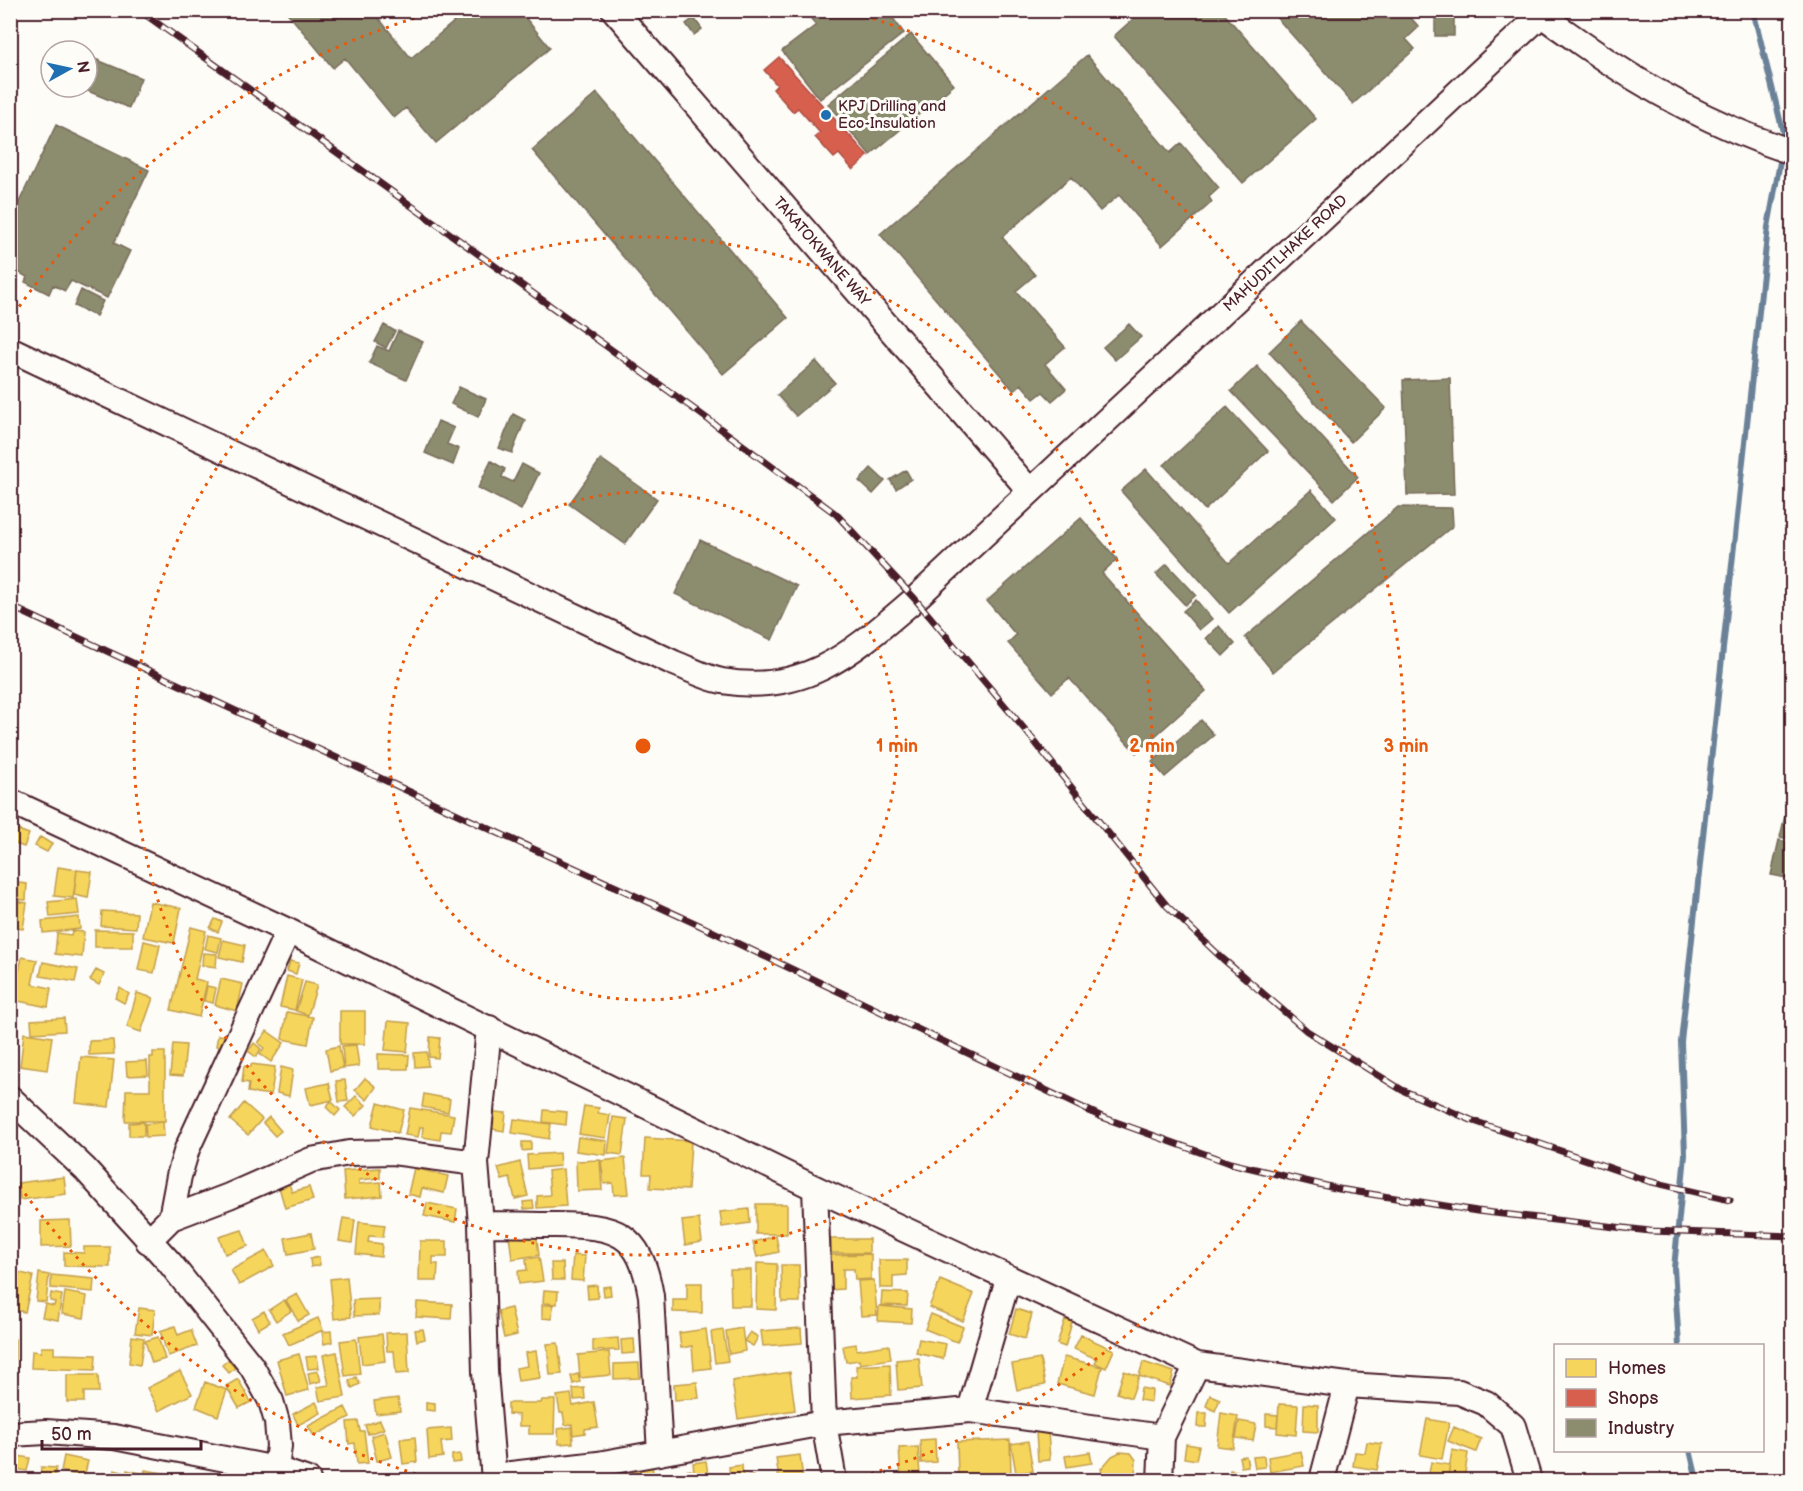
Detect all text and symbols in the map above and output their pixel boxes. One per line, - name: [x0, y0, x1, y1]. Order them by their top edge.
- north arrow: [39, 39, 99, 99]
- text: N: [72, 60, 93, 74]
- place label: KPJ Drilling and Eco-Insulation: [838, 97, 946, 133]
- marker: KPJ Drilling and Eco-Insulation: [819, 108, 833, 122]
- street label: MAHUDITLHAKE ROAD: [1219, 191, 1351, 316]
- street label: TAKATOKWANE WAY: [769, 193, 874, 310]
- centre of rings: [633, 736, 653, 756]
- text: 1 min: [876, 736, 918, 757]
- text: 2 min: [1129, 736, 1175, 757]
- text: 3 min: [1383, 736, 1429, 757]
- legend: [1554, 1344, 1764, 1452]
- text: Homes: [1608, 1358, 1666, 1379]
- text: Shops: [1608, 1388, 1659, 1409]
- scale bar: [42, 1413, 201, 1451]
- text: Industry: [1608, 1418, 1675, 1439]
- text: 50 m: [51, 1424, 92, 1445]

